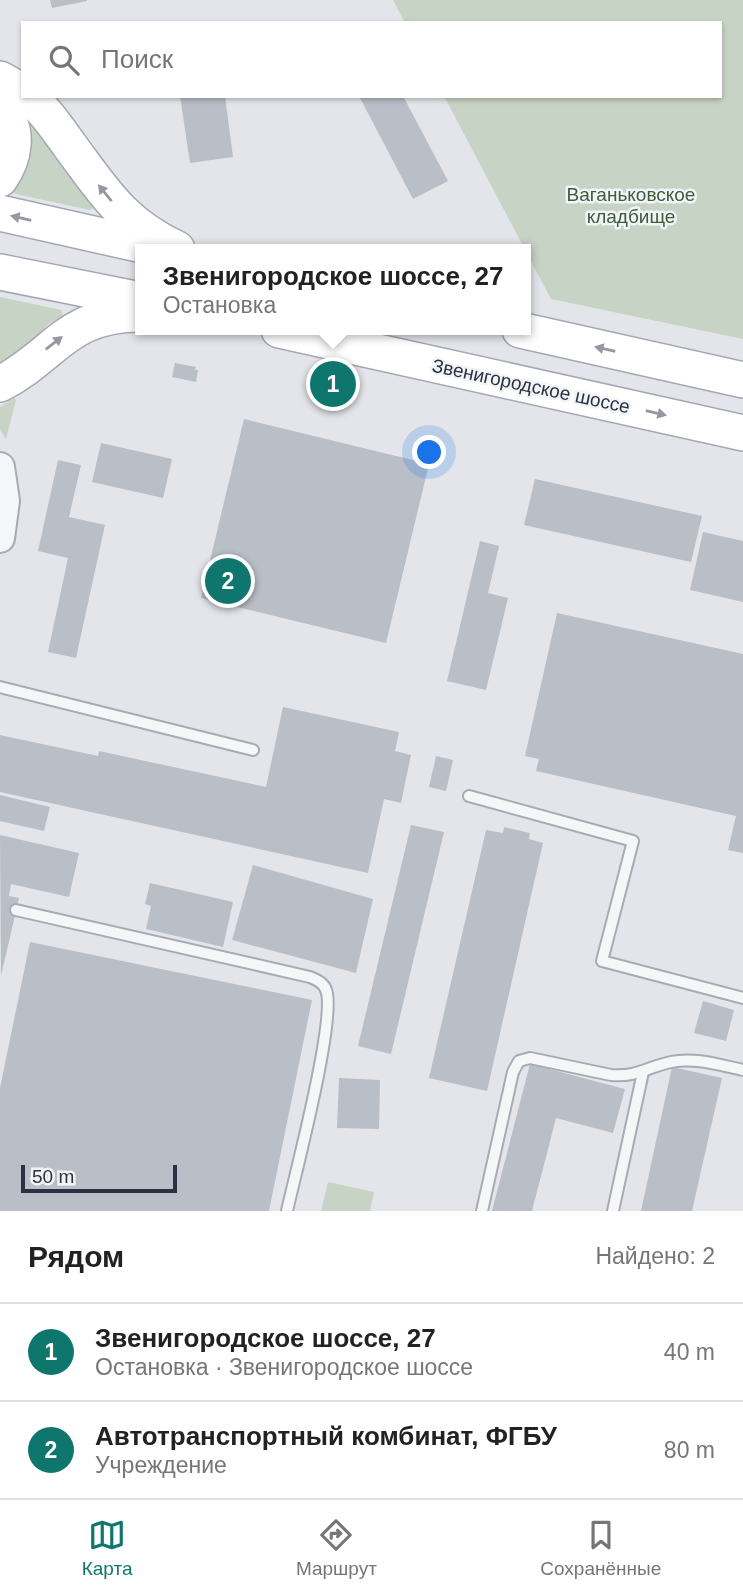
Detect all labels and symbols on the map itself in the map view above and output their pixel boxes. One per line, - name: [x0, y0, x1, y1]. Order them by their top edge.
- park label: Ваганьковское кладбище: [567, 184, 695, 227]
- one-way arrow: [98, 185, 113, 202]
- one-way arrow: [10, 212, 32, 223]
- one-way arrow: [45, 336, 63, 351]
- one-way arrow: [594, 343, 616, 354]
- street label: Звенигородское шоссе: [430, 355, 632, 417]
- pin: 1: [310, 358, 356, 410]
- one-way arrow: [645, 408, 667, 419]
- your location: [412, 435, 446, 469]
- pin: 2: [205, 555, 251, 607]
- scale bar: [21, 1162, 177, 1194]

